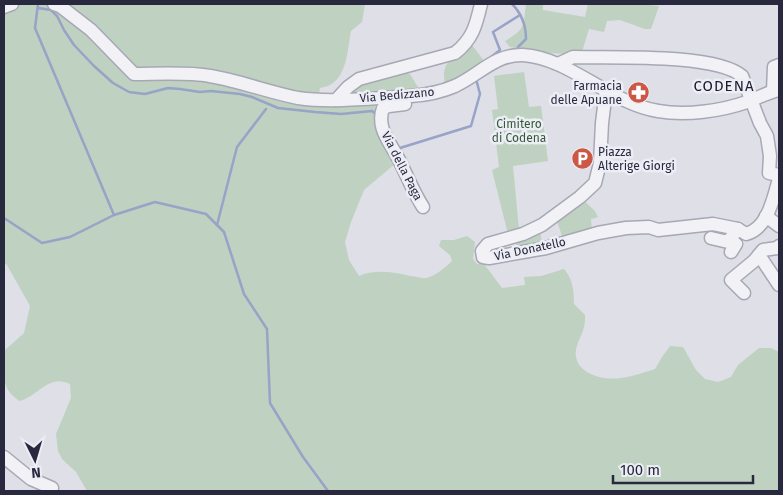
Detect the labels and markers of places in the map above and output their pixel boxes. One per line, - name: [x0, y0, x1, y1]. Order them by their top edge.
- place label: Farmacia delle Apuane: [551, 79, 622, 107]
- pharmacy icon: Farmacia delle Apuane: [626, 81, 650, 105]
- place label: Piazza Alterige Giorgi: [598, 145, 675, 173]
- parking icon: Piazza Alterige Giorgi: [570, 147, 594, 171]

